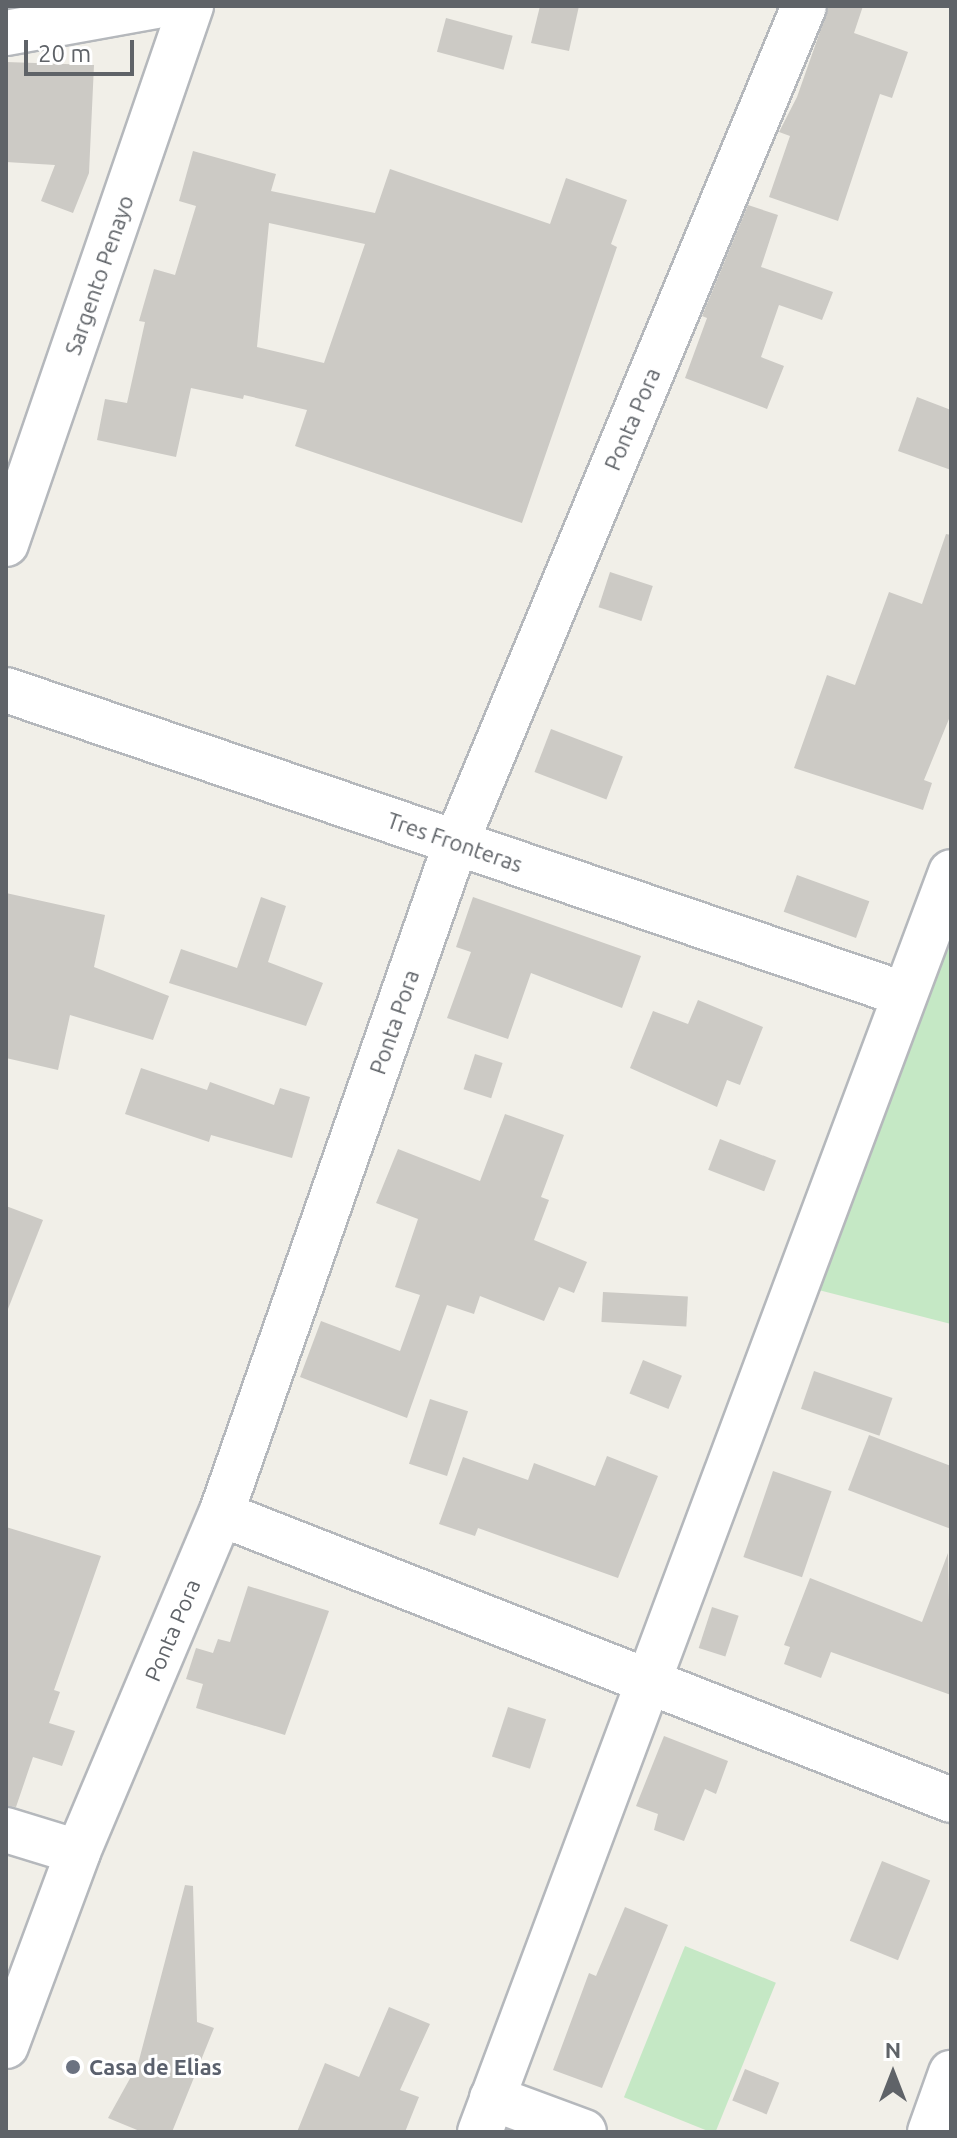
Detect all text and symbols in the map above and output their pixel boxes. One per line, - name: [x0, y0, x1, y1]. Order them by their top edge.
- scale bar: [28, 24, 138, 74]
- text: 20 m: [38, 40, 91, 67]
- street label: Sargento Penayo: [59, 192, 139, 358]
- street label: Ponta Pora: [599, 364, 665, 474]
- street label: Tres Fronteras: [384, 807, 526, 877]
- street label: Ponta Pora: [364, 966, 424, 1078]
- street label: Ponta Pora: [139, 1575, 205, 1685]
- north arrow: [853, 2034, 933, 2114]
- text: N: [885, 2037, 901, 2062]
- place label: Casa de Elias: [89, 2054, 222, 2080]
- marker: Casa de Elias: [64, 2058, 82, 2076]

